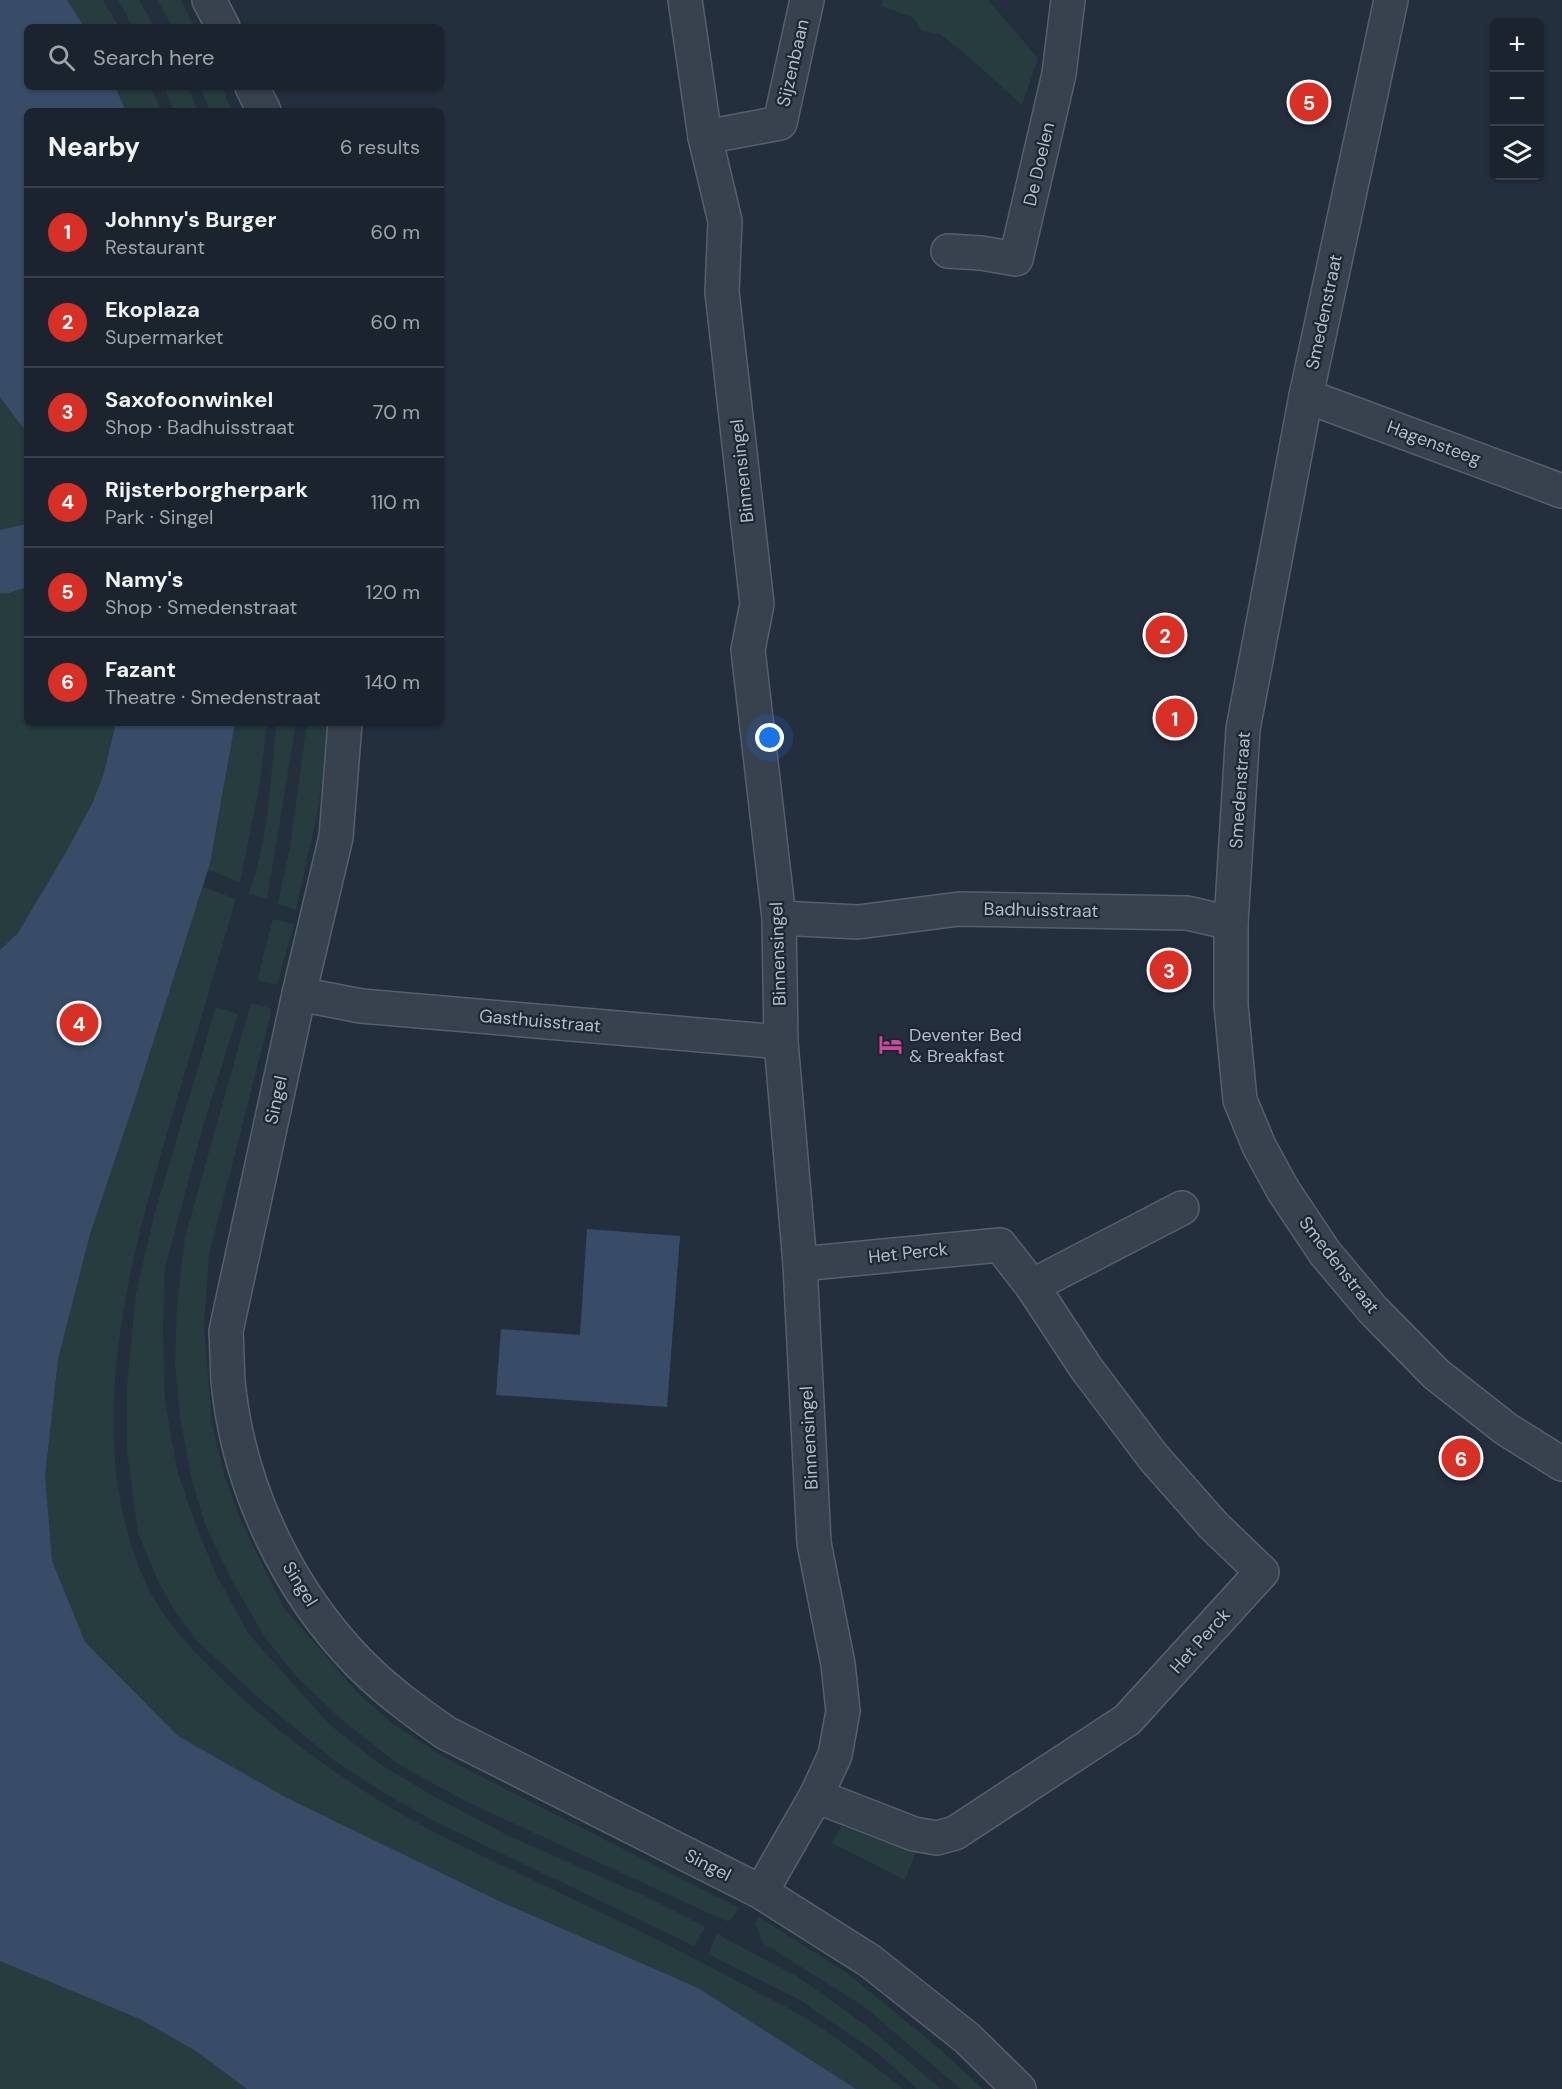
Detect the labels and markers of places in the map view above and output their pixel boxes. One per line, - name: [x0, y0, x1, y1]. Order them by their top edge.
- pin: 5: [1290, 80, 1328, 124]
- pin: 2: [1146, 612, 1184, 658]
- pin: 1: [1156, 696, 1194, 740]
- pin: 3: [1150, 948, 1188, 992]
- pin: 4: [60, 1000, 98, 1046]
- place label: Deventer Bed & Breakfast: [909, 1023, 1022, 1068]
- hotel icon: Deventer Bed & Breakfast: [878, 1032, 904, 1058]
- pin: 6: [1442, 1436, 1480, 1480]

